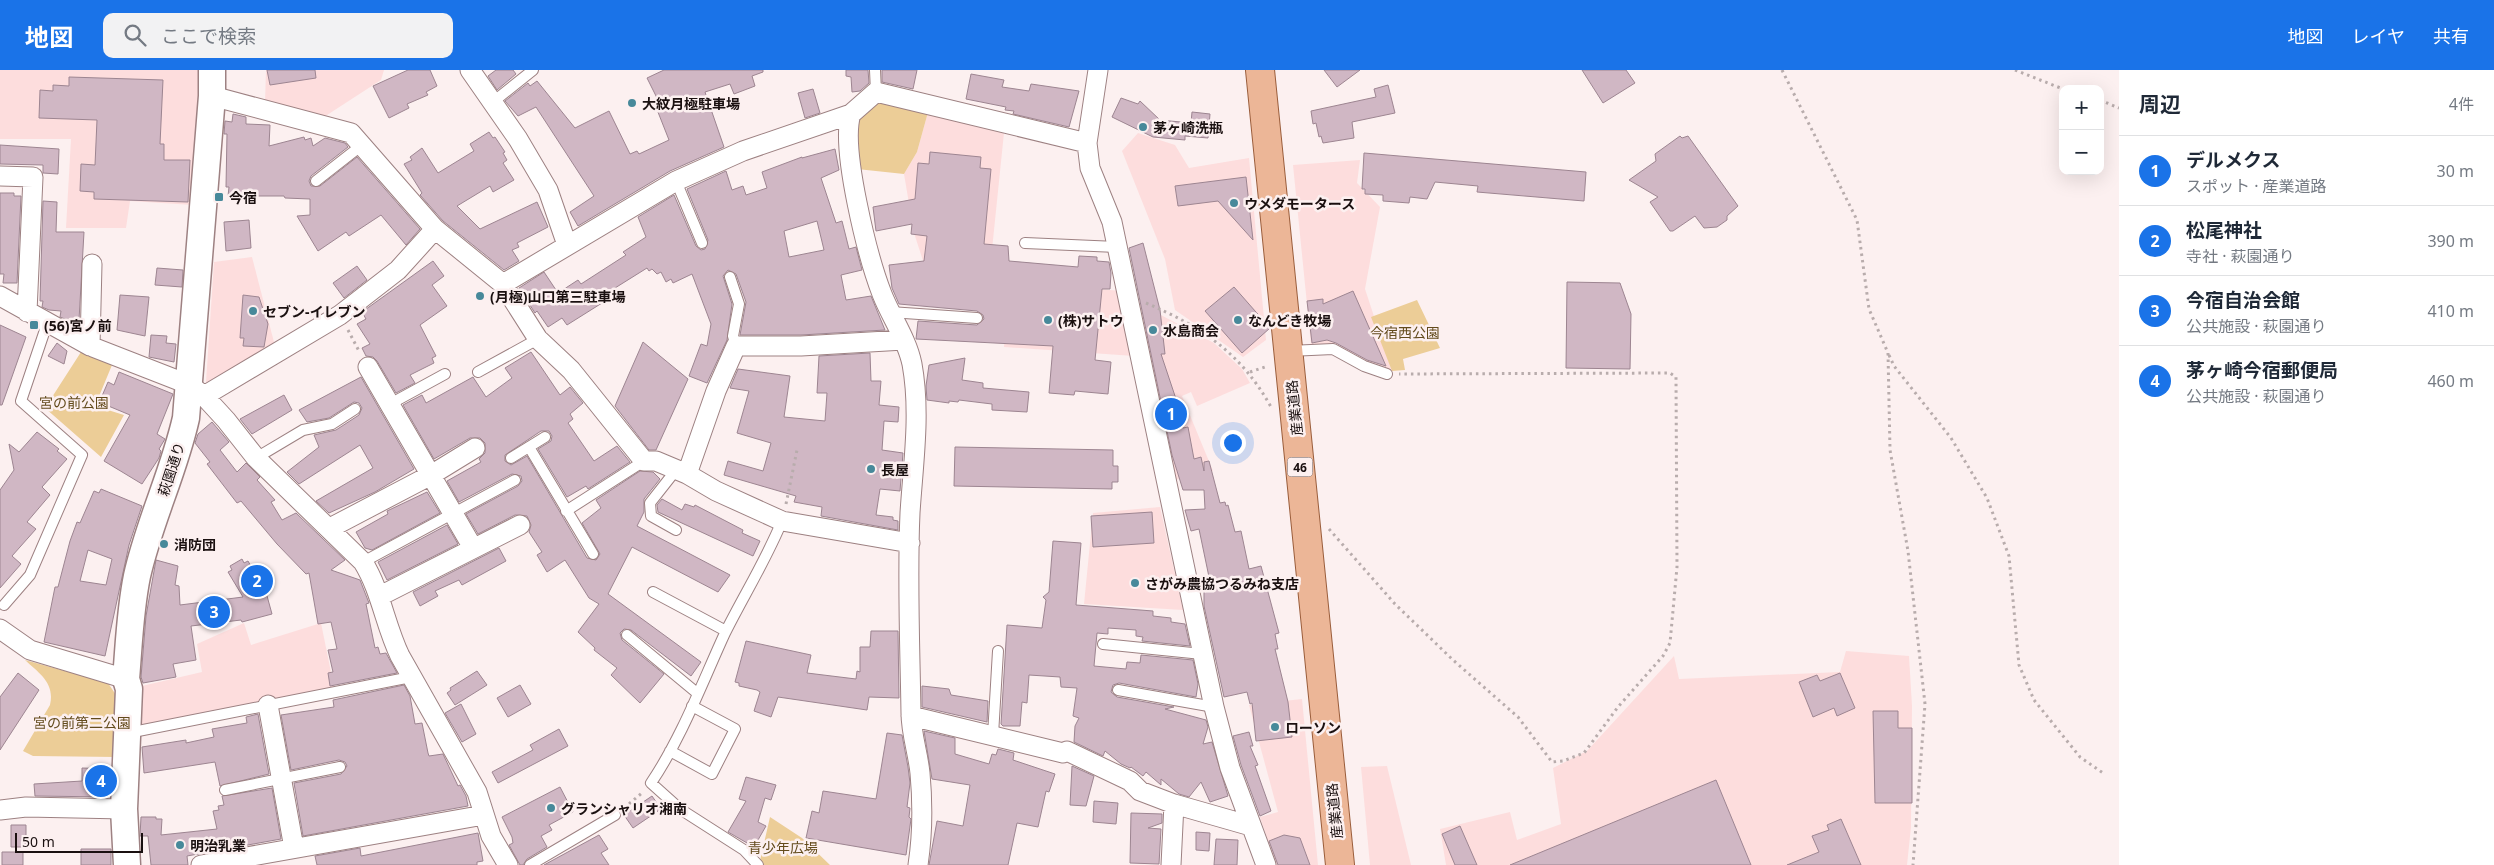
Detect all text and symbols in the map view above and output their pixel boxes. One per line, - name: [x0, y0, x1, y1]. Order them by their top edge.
- search box: [103, 13, 453, 58]
- text: 地図: [25, 20, 73, 53]
- icon: search: [121, 21, 149, 49]
- text: ここで検索: [161, 23, 256, 49]
- text: 地図: [2288, 24, 2324, 48]
- text: レイヤ: [2352, 24, 2405, 48]
- text: 共有: [2433, 24, 2469, 48]
- map controls: [2059, 85, 2104, 175]
- button: +: [2059, 85, 2104, 130]
- text: 周辺: [2139, 90, 2181, 118]
- text: 4件: [2449, 93, 2474, 115]
- place label: 大紋月極駐車場: [642, 94, 740, 113]
- marker: 大紋月極駐車場: [626, 97, 638, 109]
- place label: 茅ヶ崎洗瓶: [1153, 118, 1223, 137]
- marker: 茅ヶ崎洗瓶: [1137, 121, 1149, 133]
- button: −: [2059, 130, 2104, 175]
- text: デルメクス: [2186, 147, 2280, 173]
- text: 1: [2150, 160, 2160, 182]
- text: 30 m: [2437, 160, 2474, 182]
- text: スポット · 産業道路: [2186, 175, 2327, 197]
- place label: 今宿: [229, 188, 257, 207]
- marker: 今宿: [213, 191, 225, 203]
- place label: ウメダモータース: [1244, 194, 1355, 213]
- marker: ウメダモータース: [1228, 197, 1240, 209]
- text: 松尾神社: [2186, 217, 2262, 243]
- text: 2: [2150, 230, 2160, 252]
- text: 390 m: [2427, 230, 2474, 252]
- text: 寺社 · 萩園通り: [2186, 245, 2295, 267]
- place label: (月極)山口第三駐車場: [490, 287, 626, 306]
- text: 今宿自治会館: [2186, 287, 2300, 313]
- marker: (月極)山口第三駐車場: [474, 290, 486, 302]
- text: 3: [2150, 300, 2160, 322]
- text: 410 m: [2427, 300, 2474, 322]
- place label: セブン-イレブン: [263, 302, 365, 321]
- marker: セブン-イレブン: [247, 305, 259, 317]
- place label: (株)サトウ: [1058, 311, 1124, 330]
- place label: なんどき牧場: [1248, 311, 1331, 330]
- marker: (株)サトウ: [1042, 314, 1054, 326]
- marker: なんどき牧場: [1232, 314, 1244, 326]
- text: 公共施設 · 萩園通り: [2186, 315, 2327, 337]
- place label: (56)宮ノ前: [44, 316, 112, 335]
- marker: (56)宮ノ前: [28, 319, 40, 331]
- place label: 水島商会: [1163, 321, 1219, 340]
- park label: 今宿西公園: [1370, 323, 1440, 342]
- marker: 水島商会: [1147, 324, 1159, 336]
- text: 茅ヶ崎今宿郵便局: [2186, 357, 2338, 383]
- text: 4: [2150, 370, 2160, 392]
- text: 460 m: [2427, 370, 2474, 392]
- street label: 産業道路: [1282, 379, 1306, 437]
- text: 公共施設 · 萩園通り: [2186, 385, 2327, 407]
- park label: 宮の前公園: [39, 393, 109, 412]
- pin: 1: [1155, 395, 1187, 433]
- your location: [1220, 430, 1246, 456]
- street label: 萩園通り: [153, 439, 189, 499]
- road number: 46: [1288, 458, 1312, 477]
- place label: 長屋: [881, 460, 909, 479]
- marker: 長屋: [865, 463, 877, 475]
- place label: 消防団: [174, 535, 216, 554]
- marker: 消防団: [158, 538, 170, 550]
- pin: 2: [241, 562, 273, 600]
- place label: さがみ農協つるみね支店: [1145, 574, 1299, 593]
- marker: さがみ農協つるみね支店: [1129, 577, 1141, 589]
- pin: 3: [198, 593, 230, 631]
- park label: 宮の前第二公園: [33, 713, 131, 732]
- place label: ローソン: [1285, 718, 1341, 737]
- marker: ローソン: [1269, 721, 1281, 733]
- pin: 4: [85, 762, 117, 800]
- street label: 産業道路: [1322, 782, 1346, 840]
- place label: グランシャリオ湘南: [561, 799, 687, 818]
- marker: グランシャリオ湘南: [545, 802, 557, 814]
- scale bar: [15, 830, 142, 853]
- text: 50 m: [22, 832, 55, 851]
- place label: 明治乳業: [190, 836, 246, 855]
- park label: 青少年広場: [748, 838, 818, 857]
- marker: 明治乳業: [174, 839, 186, 851]

